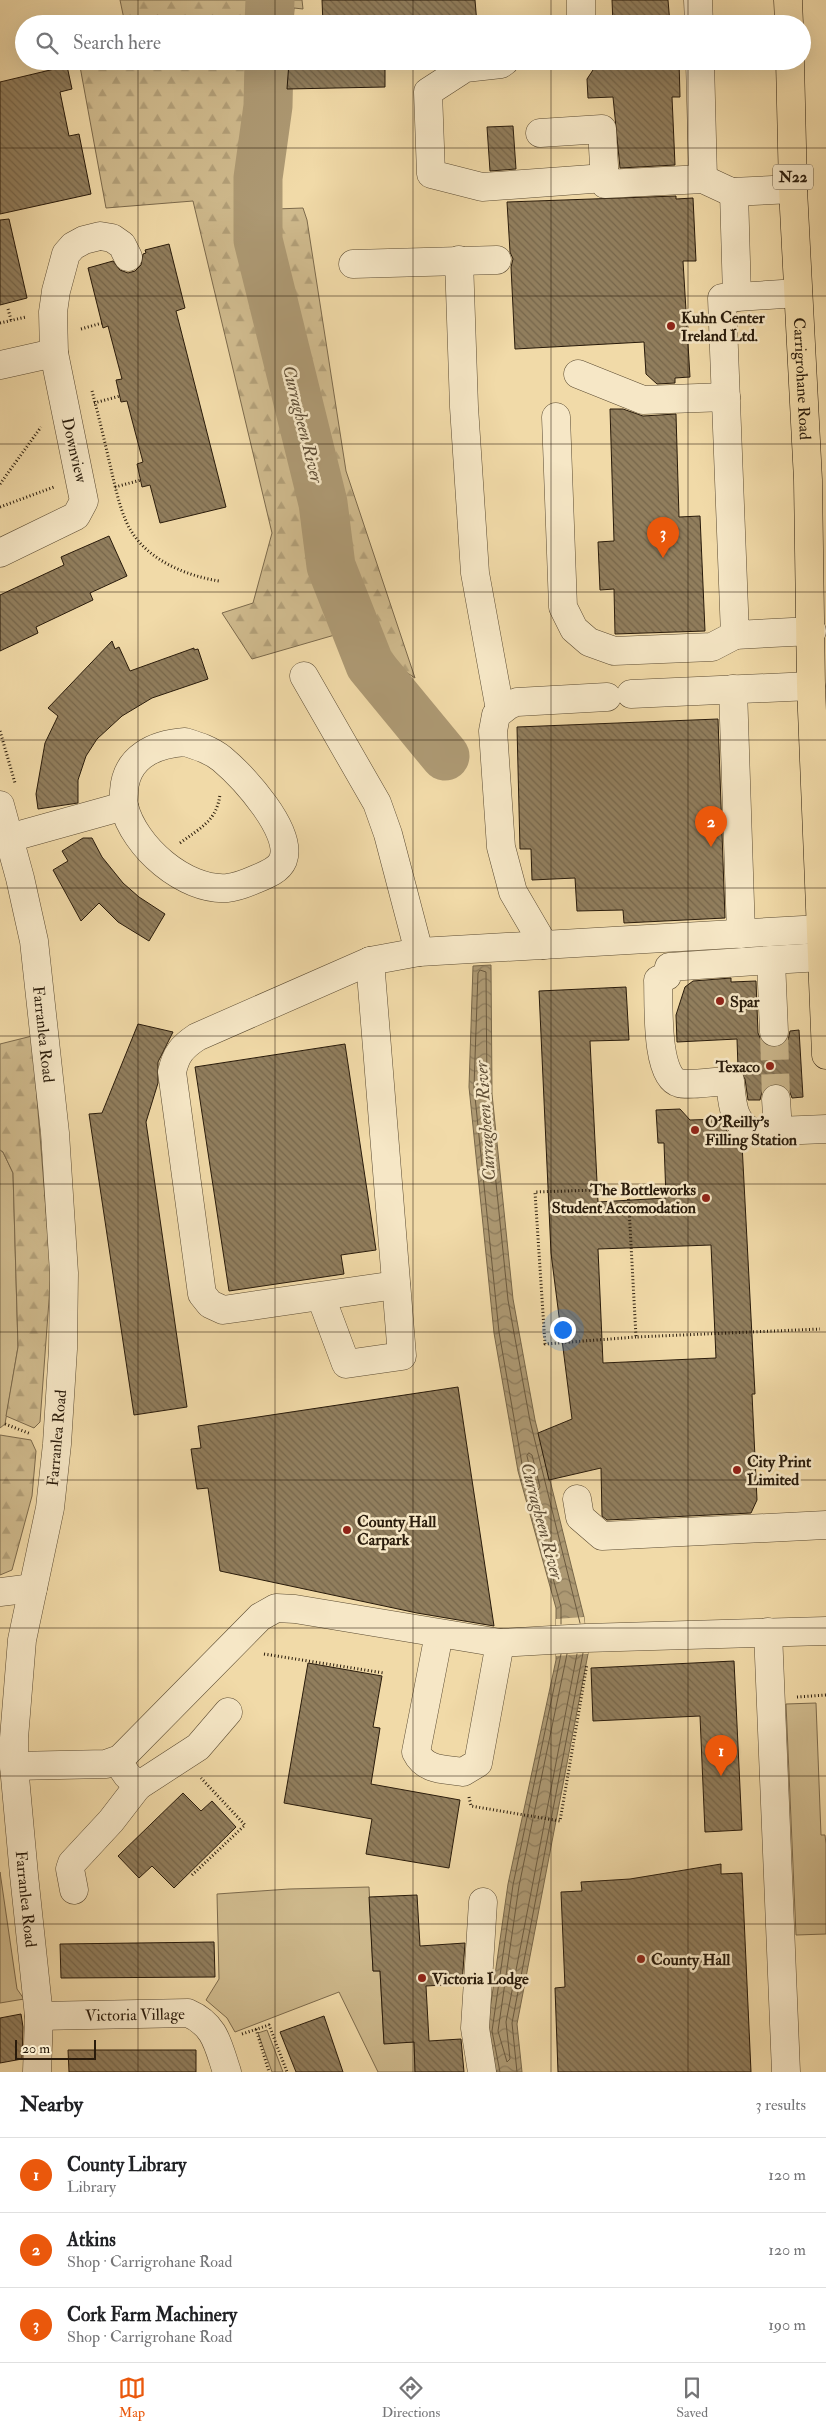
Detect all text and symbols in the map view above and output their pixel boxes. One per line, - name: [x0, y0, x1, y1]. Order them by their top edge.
- search box: [15, 15, 811, 70]
- icon: search: [33, 29, 61, 57]
- text: Search here: [73, 31, 161, 55]
- road number: N22: [773, 164, 813, 190]
- place label: Kuhn Center Ireland Ltd.: [681, 308, 766, 346]
- street label: Carrigrohane Road: [789, 317, 815, 441]
- marker: Kuhn Center Ireland Ltd.: [665, 320, 677, 332]
- water label: Curragheen River: [277, 363, 329, 486]
- street label: Downview: [57, 416, 91, 486]
- pin: 3: [647, 517, 679, 558]
- pin: 2: [695, 806, 727, 847]
- street label: Farranlea Road: [28, 985, 58, 1084]
- place label: Spar: [730, 992, 761, 1013]
- marker: Spar: [714, 995, 726, 1007]
- place label: Texaco: [715, 1057, 760, 1077]
- water label: Curragheen River: [470, 1059, 501, 1182]
- marker: Texaco: [764, 1060, 776, 1072]
- place label: O'Reilly's Filling Station: [705, 1112, 798, 1151]
- marker: O'Reilly's Filling Station: [689, 1124, 701, 1136]
- place label: The Bottleworks Student Accomodation: [552, 1180, 697, 1218]
- marker: The Bottleworks Student Accomodation: [700, 1192, 712, 1204]
- your location: [550, 1317, 576, 1343]
- street label: Farranlea Road: [43, 1389, 71, 1487]
- place label: City Print Limited: [747, 1452, 812, 1490]
- water label: Curragheen River: [515, 1460, 569, 1583]
- marker: City Print Limited: [731, 1464, 743, 1476]
- place label: County Hall Carpark: [357, 1512, 437, 1551]
- marker: County Hall Carpark: [341, 1524, 353, 1536]
- pin: 1: [705, 1735, 737, 1776]
- street label: Farranlea Road: [11, 1850, 41, 1948]
- place label: County Hall: [651, 1950, 731, 1971]
- marker: County Hall: [635, 1953, 647, 1965]
- place label: Victoria Lodge: [431, 1969, 529, 1990]
- marker: Victoria Lodge: [416, 1972, 428, 1984]
- street label: Victoria Village: [85, 2004, 185, 2026]
- scale bar: [15, 2037, 96, 2060]
- text: 20 m: [22, 2040, 50, 2057]
- text: Nearby: [20, 2091, 83, 2118]
- text: 3 results: [755, 2095, 806, 2115]
- text: County Library: [67, 2153, 186, 2177]
- text: 1: [33, 2165, 39, 2185]
- text: 120 m: [768, 2165, 806, 2185]
- text: Library: [67, 2177, 116, 2197]
- text: Atkins: [67, 2228, 116, 2252]
- text: 2: [32, 2240, 40, 2260]
- text: 120 m: [768, 2240, 806, 2260]
- text: Shop · Carrigrohane Road: [67, 2252, 232, 2272]
- text: Cork Farm Machinery: [67, 2303, 237, 2327]
- text: 3: [33, 2315, 39, 2335]
- text: 190 m: [768, 2315, 806, 2335]
- text: Shop · Carrigrohane Road: [67, 2327, 232, 2347]
- tab: Map: [118, 2374, 146, 2421]
- tab: Directions: [382, 2374, 440, 2421]
- tab: Saved: [676, 2374, 708, 2421]

